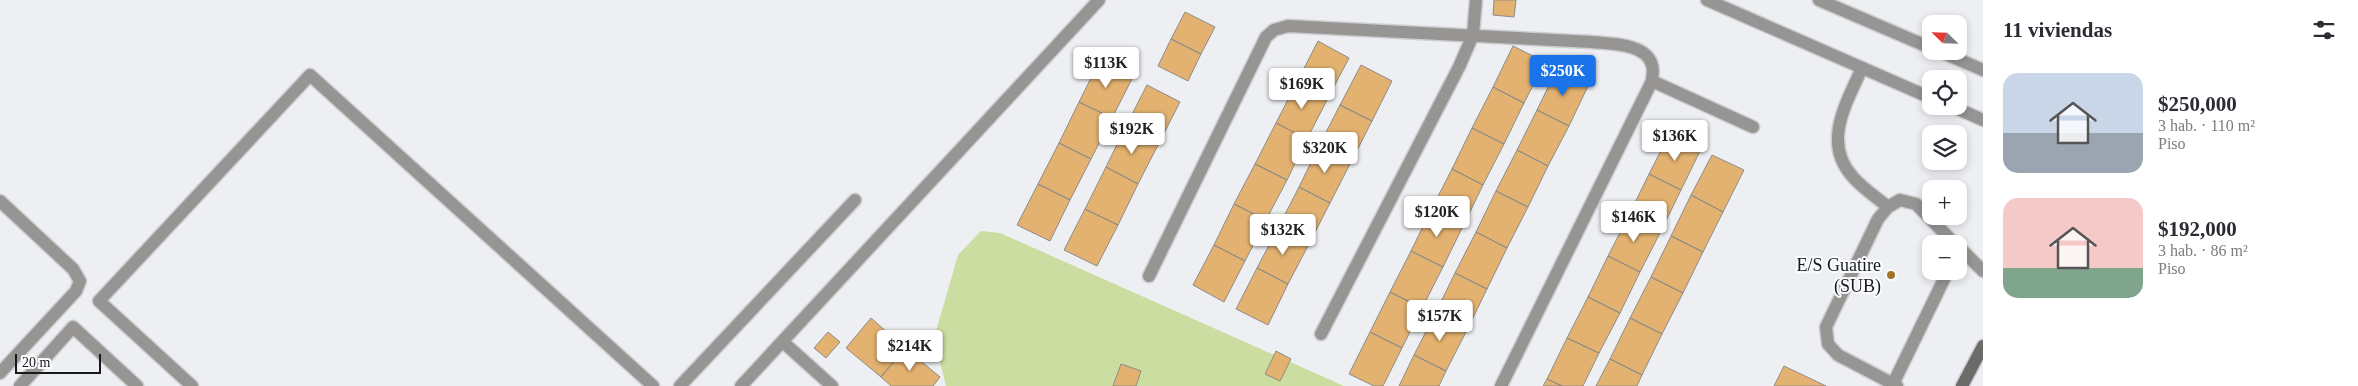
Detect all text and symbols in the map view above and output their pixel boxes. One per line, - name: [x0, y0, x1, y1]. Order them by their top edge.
- north arrow: [1922, 15, 1968, 60]
- map controls: [1922, 15, 1967, 280]
- icon: filters: [2310, 16, 2338, 44]
- text: 11 viviendas: [2003, 18, 2112, 42]
- pin: $113K: [1071, 46, 1141, 89]
- text: $113K: [1084, 54, 1128, 71]
- pin: $250K: [1528, 54, 1598, 97]
- text: $250K: [1541, 62, 1585, 79]
- pin: $169K: [1267, 68, 1337, 110]
- button: locate: [1922, 70, 1967, 115]
- text: $169K: [1280, 75, 1324, 92]
- text: $250,000: [2158, 92, 2237, 116]
- icon: home: [2043, 93, 2103, 153]
- pin: $192K: [1097, 112, 1167, 155]
- text: 3 hab. · 110 m²: [2158, 117, 2255, 134]
- text: $192K: [1110, 120, 1154, 137]
- pin: $136K: [1640, 120, 1710, 162]
- button: layers: [1922, 125, 1967, 170]
- text: $136K: [1653, 127, 1697, 144]
- pin: $320K: [1290, 132, 1360, 174]
- text: Piso: [2158, 135, 2186, 152]
- text: $320K: [1303, 139, 1347, 156]
- button: +: [1922, 180, 1967, 225]
- pin: $120K: [1402, 196, 1472, 238]
- pin: $146K: [1599, 200, 1669, 243]
- text: $120K: [1415, 203, 1459, 220]
- text: $146K: [1612, 208, 1656, 225]
- pin: $132K: [1248, 214, 1318, 256]
- text: $192,000: [2158, 217, 2237, 241]
- icon: home: [2043, 218, 2103, 278]
- text: $132K: [1261, 221, 1305, 238]
- button: −: [1922, 235, 1967, 280]
- text: 3 hab. · 86 m²: [2158, 242, 2248, 259]
- place label: E/S Guatire (SUB): [1797, 255, 1881, 297]
- text: Piso: [2158, 260, 2186, 277]
- marker: E/S Guatire (SUB): [1885, 269, 1897, 281]
- pin: $157K: [1405, 300, 1475, 342]
- text: $157K: [1418, 307, 1462, 324]
- pin: $214K: [875, 330, 945, 372]
- text: $214K: [888, 337, 932, 354]
- scale bar: [15, 351, 101, 374]
- text: 20 m: [22, 355, 50, 370]

